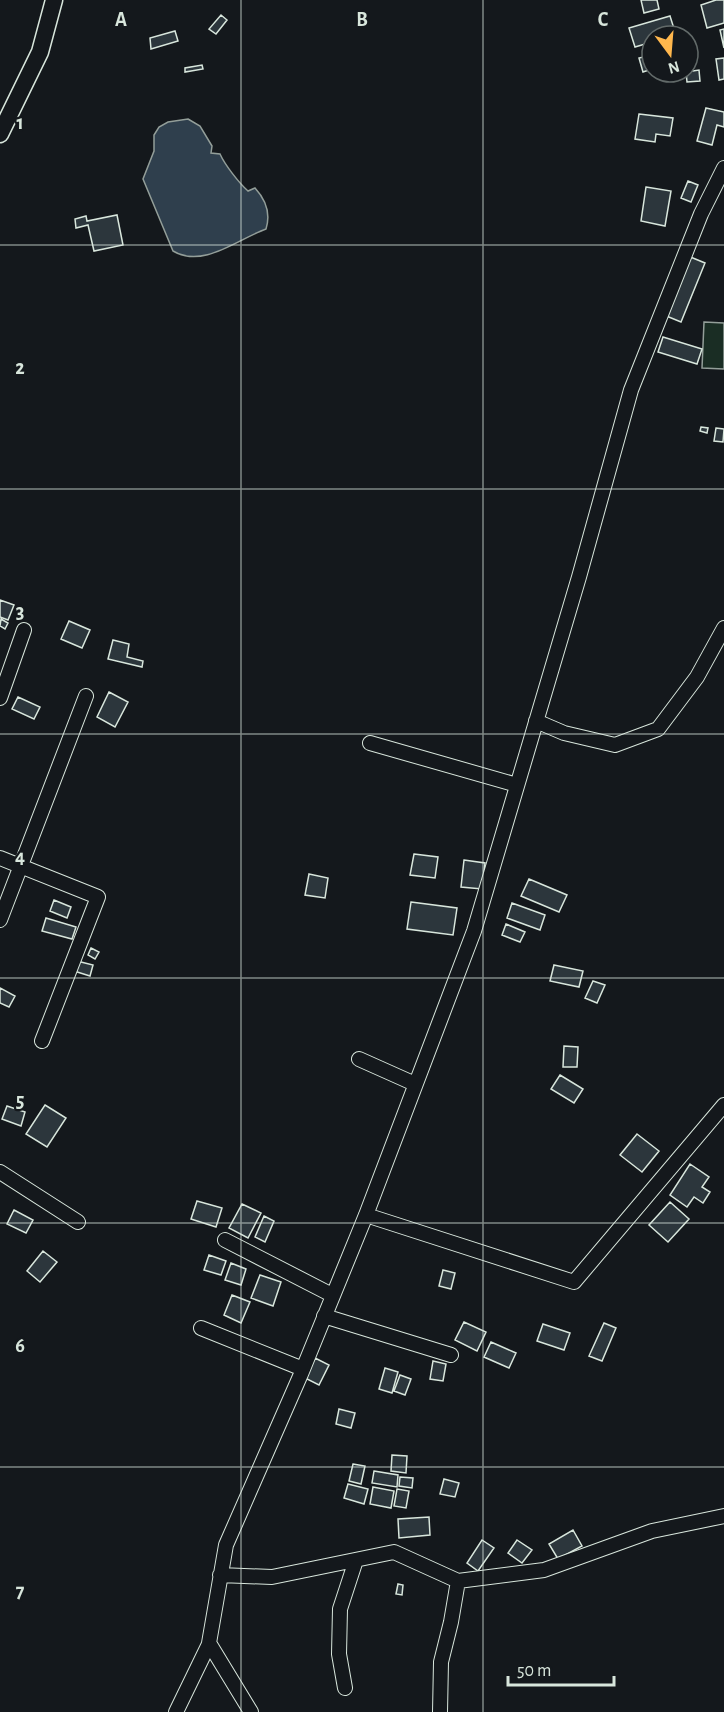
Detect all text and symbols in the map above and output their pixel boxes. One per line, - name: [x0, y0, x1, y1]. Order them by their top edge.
- text: A: [115, 10, 127, 30]
- text: B: [356, 10, 368, 30]
- text: C: [598, 10, 609, 30]
- north arrow: [640, 24, 700, 84]
- text: N: [666, 58, 681, 77]
- text: 1: [16, 113, 24, 133]
- text: 2: [15, 358, 25, 378]
- text: 3: [16, 602, 24, 622]
- text: 4: [15, 847, 25, 867]
- text: 5: [16, 1091, 24, 1111]
- text: 6: [15, 1336, 25, 1356]
- text: 7: [16, 1581, 25, 1601]
- scale bar: [508, 1649, 614, 1687]
- text: 50 m: [517, 1662, 551, 1680]

